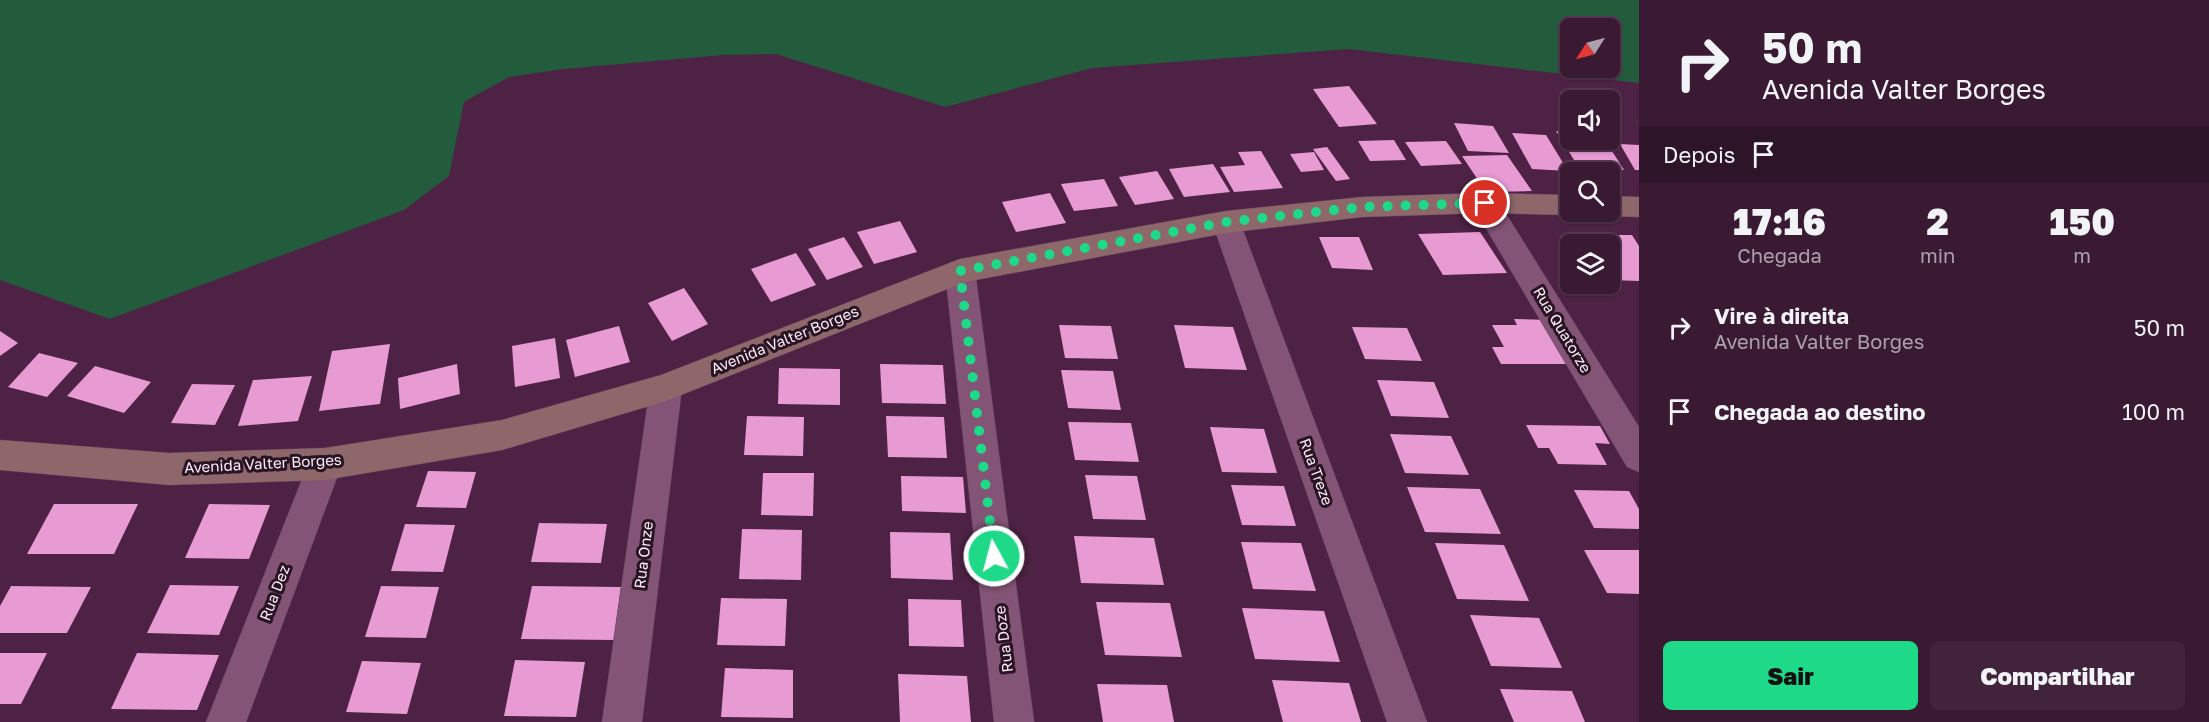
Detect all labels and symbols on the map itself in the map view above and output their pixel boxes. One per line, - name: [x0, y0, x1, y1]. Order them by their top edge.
- north arrow: [1560, 18, 1620, 78]
- pin: [1459, 177, 1510, 228]
- street label: Rua Quatorze: [1530, 283, 1596, 376]
- street label: Avenida Valter Borges: [708, 301, 861, 377]
- street label: Rua Treze: [1297, 436, 1337, 508]
- street label: Avenida Valter Borges: [184, 450, 342, 476]
- street label: Rua Onze: [630, 520, 656, 590]
- position arrow: [962, 524, 1026, 588]
- street label: Rua Dez: [255, 562, 293, 623]
- street label: Rua Doze: [990, 604, 1016, 674]

